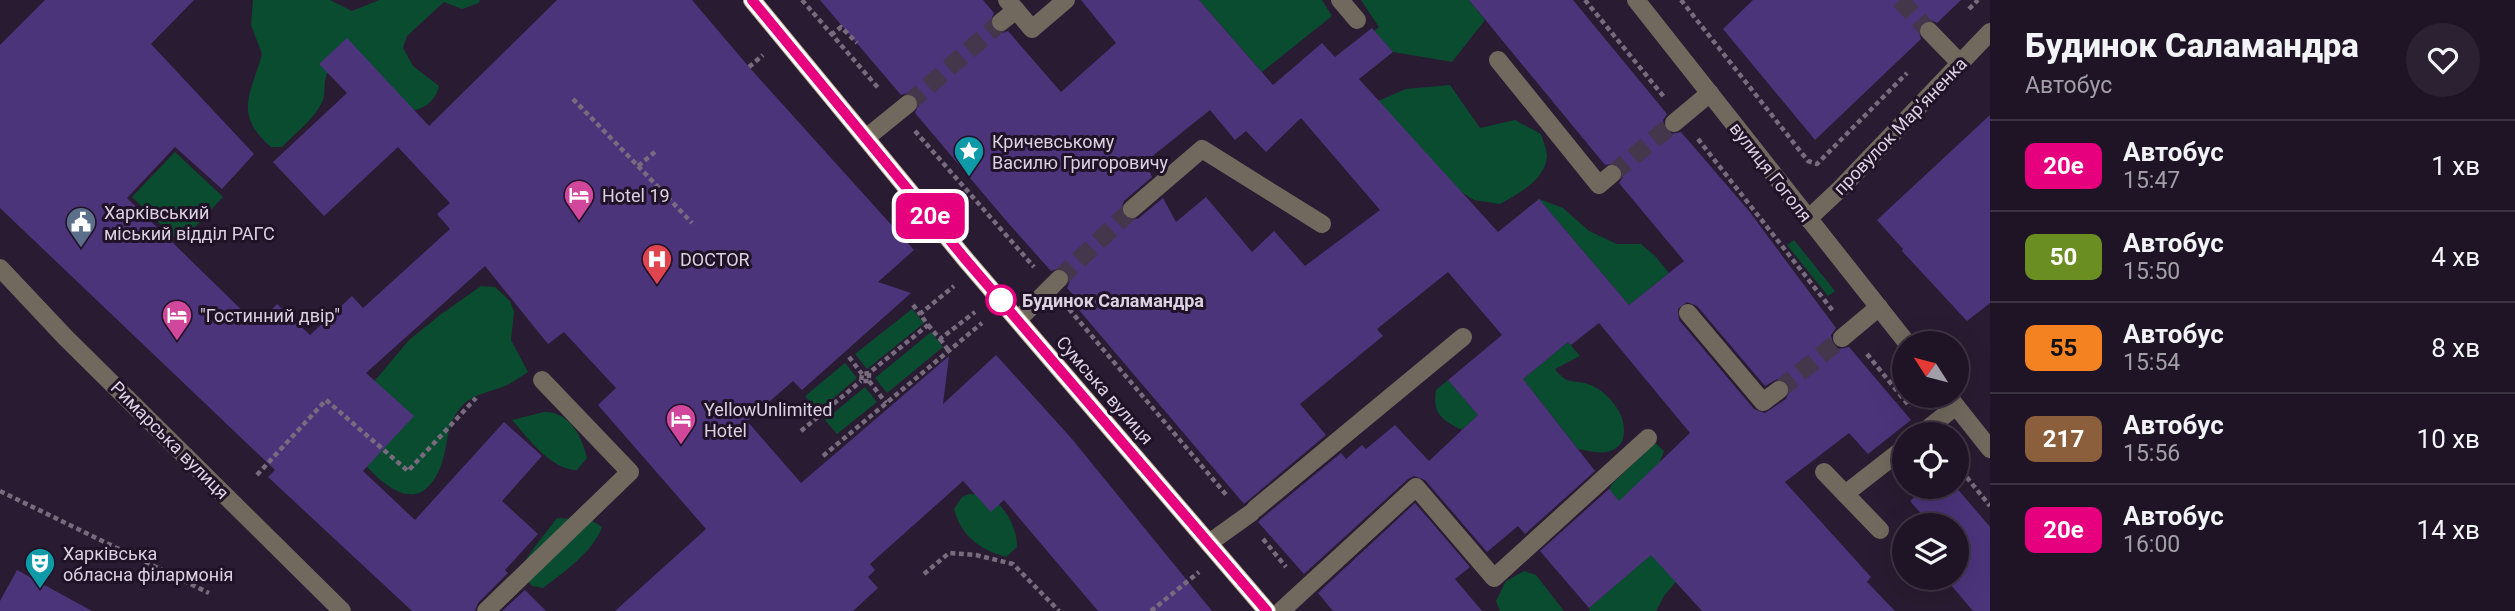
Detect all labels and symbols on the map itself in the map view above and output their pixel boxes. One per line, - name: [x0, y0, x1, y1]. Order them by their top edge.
- street label: провулок Мар’яненка: [1829, 53, 1971, 199]
- street label: вулиця Гоголя: [1726, 118, 1816, 226]
- place label: Кричевському Василю Григоровичу: [992, 131, 1169, 173]
- place icon: Кричевському Василю Григоровичу: [952, 134, 986, 178]
- hotel icon: Hotel 19: [562, 178, 596, 222]
- place label: Hotel 19: [602, 185, 670, 206]
- line badge: 20е: [890, 193, 970, 239]
- place label: Харківський міський відділ РАГС: [104, 202, 275, 244]
- public building icon: Харківський міський відділ РАГС: [64, 205, 98, 249]
- hospital icon: DOCTOR: [640, 242, 674, 286]
- place label: DOCTOR: [680, 249, 750, 270]
- marker: Будинок Саламандра: [986, 285, 1016, 315]
- place label: Будинок Саламандра: [1022, 290, 1204, 311]
- hotel icon: "Гостинний двір": [160, 298, 194, 342]
- place label: "Гостинний двір": [200, 305, 340, 326]
- north arrow: [1892, 331, 1969, 408]
- street label: Сумська вулиця: [1052, 332, 1158, 448]
- street label: Римарська вулиця: [107, 377, 233, 503]
- place label: YellowUnlimited Hotel: [704, 399, 832, 441]
- hotel icon: YellowUnlimited Hotel: [664, 402, 698, 446]
- place label: Харківська обласна філармонія: [63, 543, 233, 585]
- theatre icon: Харківська обласна філармонія: [23, 546, 57, 590]

